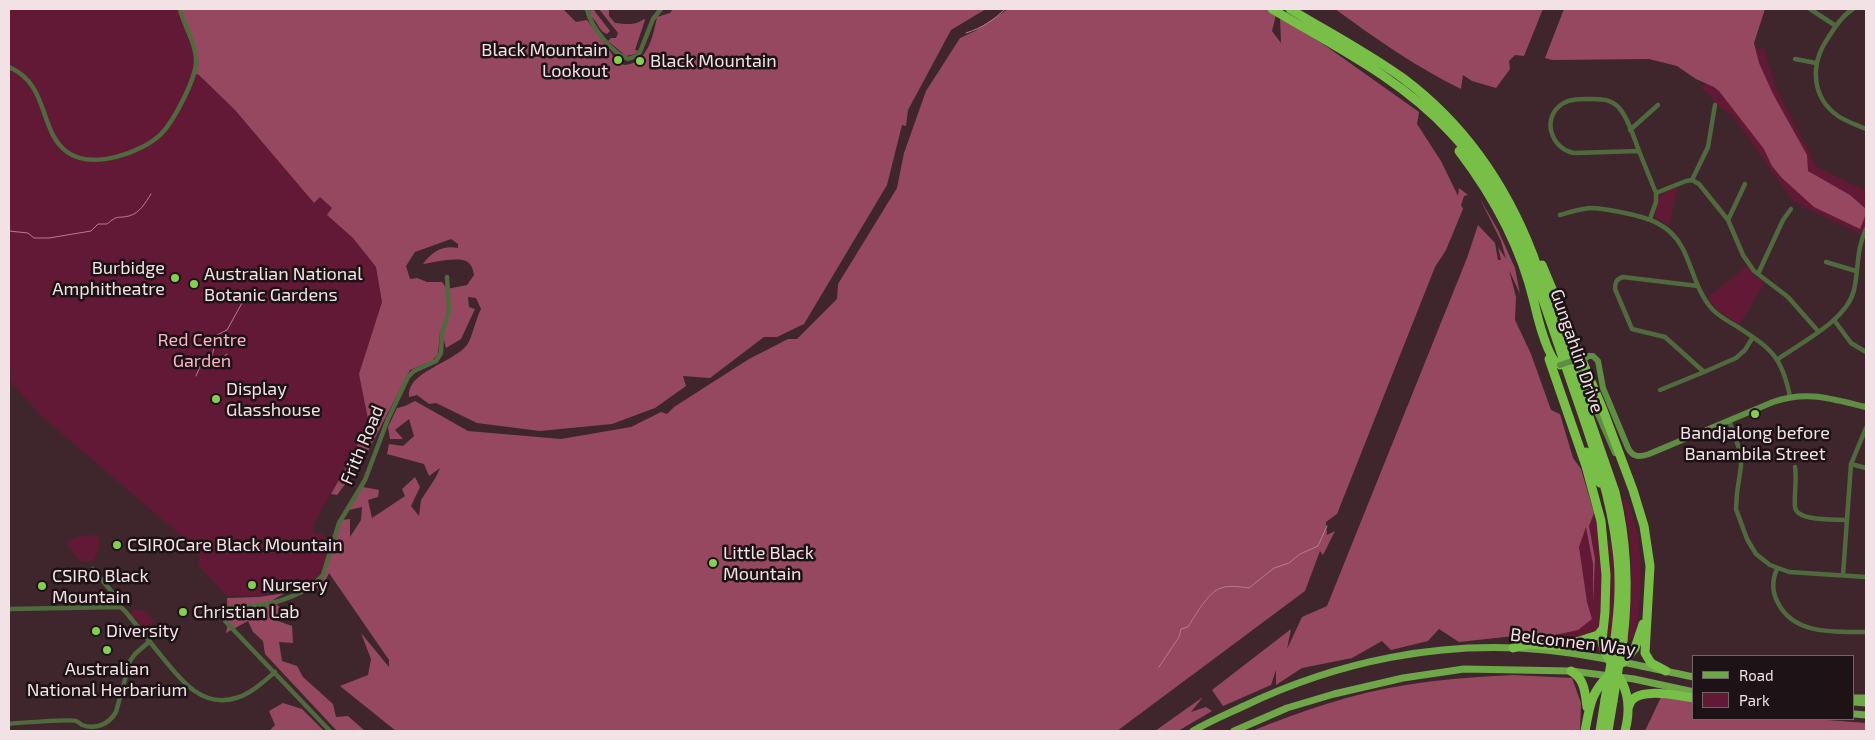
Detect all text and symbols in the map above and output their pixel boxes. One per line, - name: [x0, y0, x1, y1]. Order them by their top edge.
- place label: Black Mountain Lookout: [481, 39, 608, 82]
- place label: Black Mountain: [650, 50, 777, 72]
- marker: Black Mountain Lookout: [612, 54, 624, 66]
- marker: Black Mountain: [634, 55, 646, 67]
- place label: Burbidge Amphitheatre: [52, 257, 165, 300]
- place label: Australian National Botanic Gardens: [204, 263, 363, 306]
- marker: Burbidge Amphitheatre: [169, 272, 181, 284]
- marker: Australian National Botanic Gardens: [188, 278, 200, 290]
- street label: Gungahlin Drive: [1546, 286, 1608, 416]
- park label: Red Centre Garden: [158, 329, 246, 372]
- place label: Display Glasshouse: [226, 378, 321, 420]
- marker: Display Glasshouse: [210, 393, 222, 405]
- street label: Frith Road: [336, 402, 388, 488]
- marker: Bandjalong before Banambila Street: [1749, 408, 1761, 420]
- place label: Bandjalong before Banambila Street: [1680, 422, 1830, 464]
- place label: CSIROCare Black Mountain: [127, 534, 343, 556]
- marker: CSIROCare Black Mountain: [111, 539, 123, 551]
- place label: Little Black Mountain: [723, 542, 814, 584]
- marker: Little Black Mountain: [707, 557, 719, 569]
- place label: CSIRO Black Mountain: [52, 565, 149, 608]
- place label: Nursery: [262, 574, 328, 596]
- marker: Nursery: [246, 579, 258, 591]
- marker: CSIRO Black Mountain: [36, 580, 48, 592]
- place label: Christian Lab: [193, 601, 300, 623]
- marker: Christian Lab: [177, 606, 189, 618]
- place label: Diversity: [106, 620, 179, 642]
- street label: Belconnen Way: [1509, 624, 1637, 660]
- marker: Diversity: [90, 625, 102, 637]
- marker: Australian National Herbarium: [101, 644, 113, 656]
- legend: [1692, 655, 1855, 720]
- place label: Australian National Herbarium: [27, 658, 187, 701]
- text: Road: [1739, 666, 1774, 684]
- text: Park: [1739, 691, 1770, 709]

